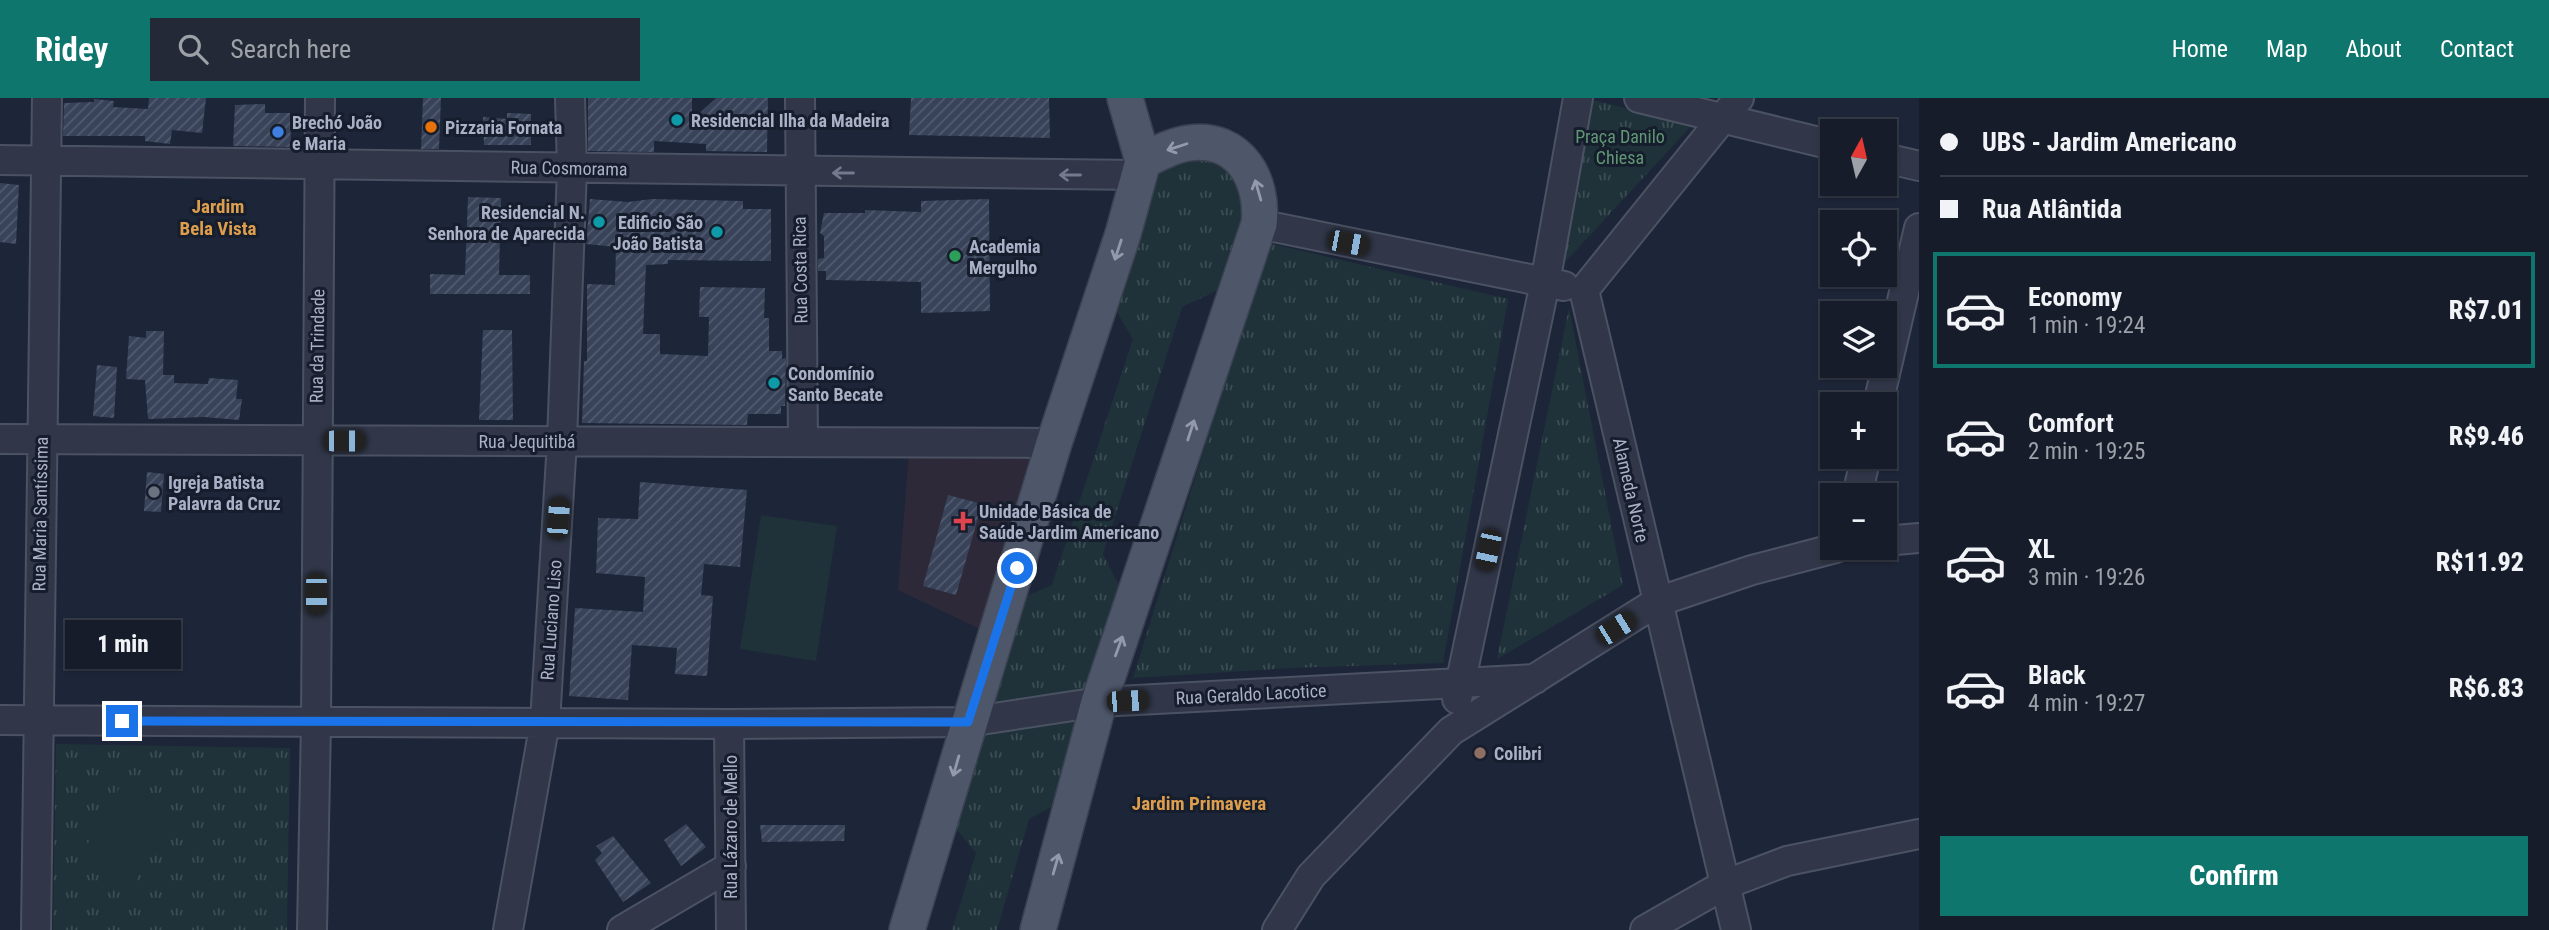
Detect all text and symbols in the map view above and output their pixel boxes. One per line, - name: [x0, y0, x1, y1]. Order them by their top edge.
- search box: [150, 18, 640, 81]
- text: Ridey: [35, 30, 108, 69]
- icon: search: [174, 30, 212, 68]
- text: Search here: [230, 34, 351, 64]
- text: Home: [2172, 35, 2228, 63]
- text: Map: [2266, 35, 2308, 63]
- text: About: [2346, 35, 2402, 63]
- text: Contact: [2440, 35, 2514, 63]
- place label: Residencial Ilha da Madeira: [691, 110, 889, 131]
- place label: Brechó João e Maria: [292, 112, 382, 154]
- marker: Residencial Ilha da Madeira: [669, 112, 685, 128]
- place label: Pizzaria Fornata: [445, 117, 562, 138]
- marker: Pizzaria Fornata: [423, 119, 439, 135]
- north arrow: [1820, 119, 1897, 196]
- map controls: [1820, 119, 1897, 560]
- marker: Brechó João e Maria: [270, 124, 286, 140]
- park label: Praça Danilo Chiesa: [1575, 126, 1665, 168]
- text: UBS - Jardim Americano: [1982, 127, 2237, 157]
- one-way arrow: [1166, 141, 1188, 154]
- street label: Rua Cosmorama: [510, 156, 628, 180]
- one-way arrow: [832, 166, 855, 180]
- one-way arrow: [1059, 168, 1082, 182]
- one-way arrow: [1250, 179, 1263, 201]
- text: Rua Atlântida: [1982, 194, 2122, 224]
- district label: Jardim Bela Vista: [179, 195, 257, 240]
- place label: Residencial N. Senhora de Aparecida: [428, 202, 585, 244]
- button: locate: [1820, 210, 1897, 287]
- place label: Edificio São João Batista: [613, 212, 703, 254]
- marker: Residencial N. Senhora de Aparecida: [591, 214, 607, 230]
- street label: Rua Costa Rica: [789, 216, 811, 324]
- marker: Edificio São João Batista: [709, 224, 725, 240]
- car: [1326, 229, 1371, 257]
- place label: Academia Mergulho: [969, 236, 1040, 278]
- one-way arrow: [1111, 239, 1123, 261]
- marker: Academia Mergulho: [947, 248, 963, 264]
- icon: car: [1944, 279, 2007, 342]
- text: Economy: [2028, 282, 2122, 312]
- street label: Rua da Trindade: [306, 289, 328, 403]
- text: R$7.01: [2449, 295, 2524, 325]
- button: layers: [1820, 301, 1897, 378]
- text: 1 min · 19:24: [2028, 312, 2145, 339]
- place label: Condomínio Santo Becate: [788, 363, 883, 405]
- marker: Condomínio Santo Becate: [766, 375, 782, 391]
- button: +: [1820, 392, 1897, 469]
- icon: car: [1944, 405, 2007, 468]
- text: Comfort: [2028, 408, 2114, 438]
- one-way arrow: [1186, 419, 1199, 441]
- text: R$9.46: [2449, 421, 2524, 451]
- car: [324, 431, 366, 452]
- street label: Rua Jequitibá: [479, 431, 575, 452]
- street label: Alameda Norte: [1609, 436, 1653, 544]
- street label: Rua Maria Santíssima: [28, 437, 52, 591]
- text: 2 min · 19:25: [2028, 438, 2145, 465]
- place label: Igreja Batista Palavra da Cruz: [168, 472, 281, 514]
- button: −: [1820, 483, 1897, 560]
- marker: Igreja Batista Palavra da Cruz: [146, 484, 162, 500]
- car: [547, 496, 570, 540]
- place label: Unidade Básica de Saúde Jardim Americano: [979, 501, 1159, 543]
- marker: Unidade Básica de Saúde Jardim Americano: [953, 511, 973, 531]
- car: [1474, 527, 1503, 573]
- icon: car: [1944, 531, 2007, 594]
- text: XL: [2028, 534, 2055, 564]
- text: R$11.92: [2436, 547, 2524, 577]
- route start: [1001, 552, 1033, 584]
- street label: Rua Luciano Liso: [536, 559, 566, 681]
- text: 3 min · 19:26: [2028, 564, 2145, 591]
- car: [306, 573, 327, 615]
- car: [1593, 608, 1640, 648]
- callout: 1 min: [64, 620, 180, 668]
- text: 1 min: [97, 631, 149, 658]
- one-way arrow: [1114, 635, 1126, 657]
- icon: car: [1944, 657, 2007, 720]
- text: Black: [2028, 660, 2086, 690]
- text: R$6.83: [2449, 673, 2524, 703]
- street label: Rua Geraldo Lacotice: [1175, 680, 1327, 708]
- car: [1106, 689, 1149, 713]
- text: 4 min · 19:27: [2028, 690, 2145, 717]
- route end: [106, 705, 138, 737]
- place label: Colibri: [1494, 743, 1542, 764]
- marker: Colibri: [1472, 745, 1488, 761]
- street label: Rua Lázaro de Mello: [720, 755, 741, 899]
- one-way arrow: [948, 755, 961, 777]
- district label: Jardim Primavera: [1132, 792, 1266, 815]
- button: Confirm: [1940, 836, 2528, 916]
- one-way arrow: [1051, 853, 1064, 875]

